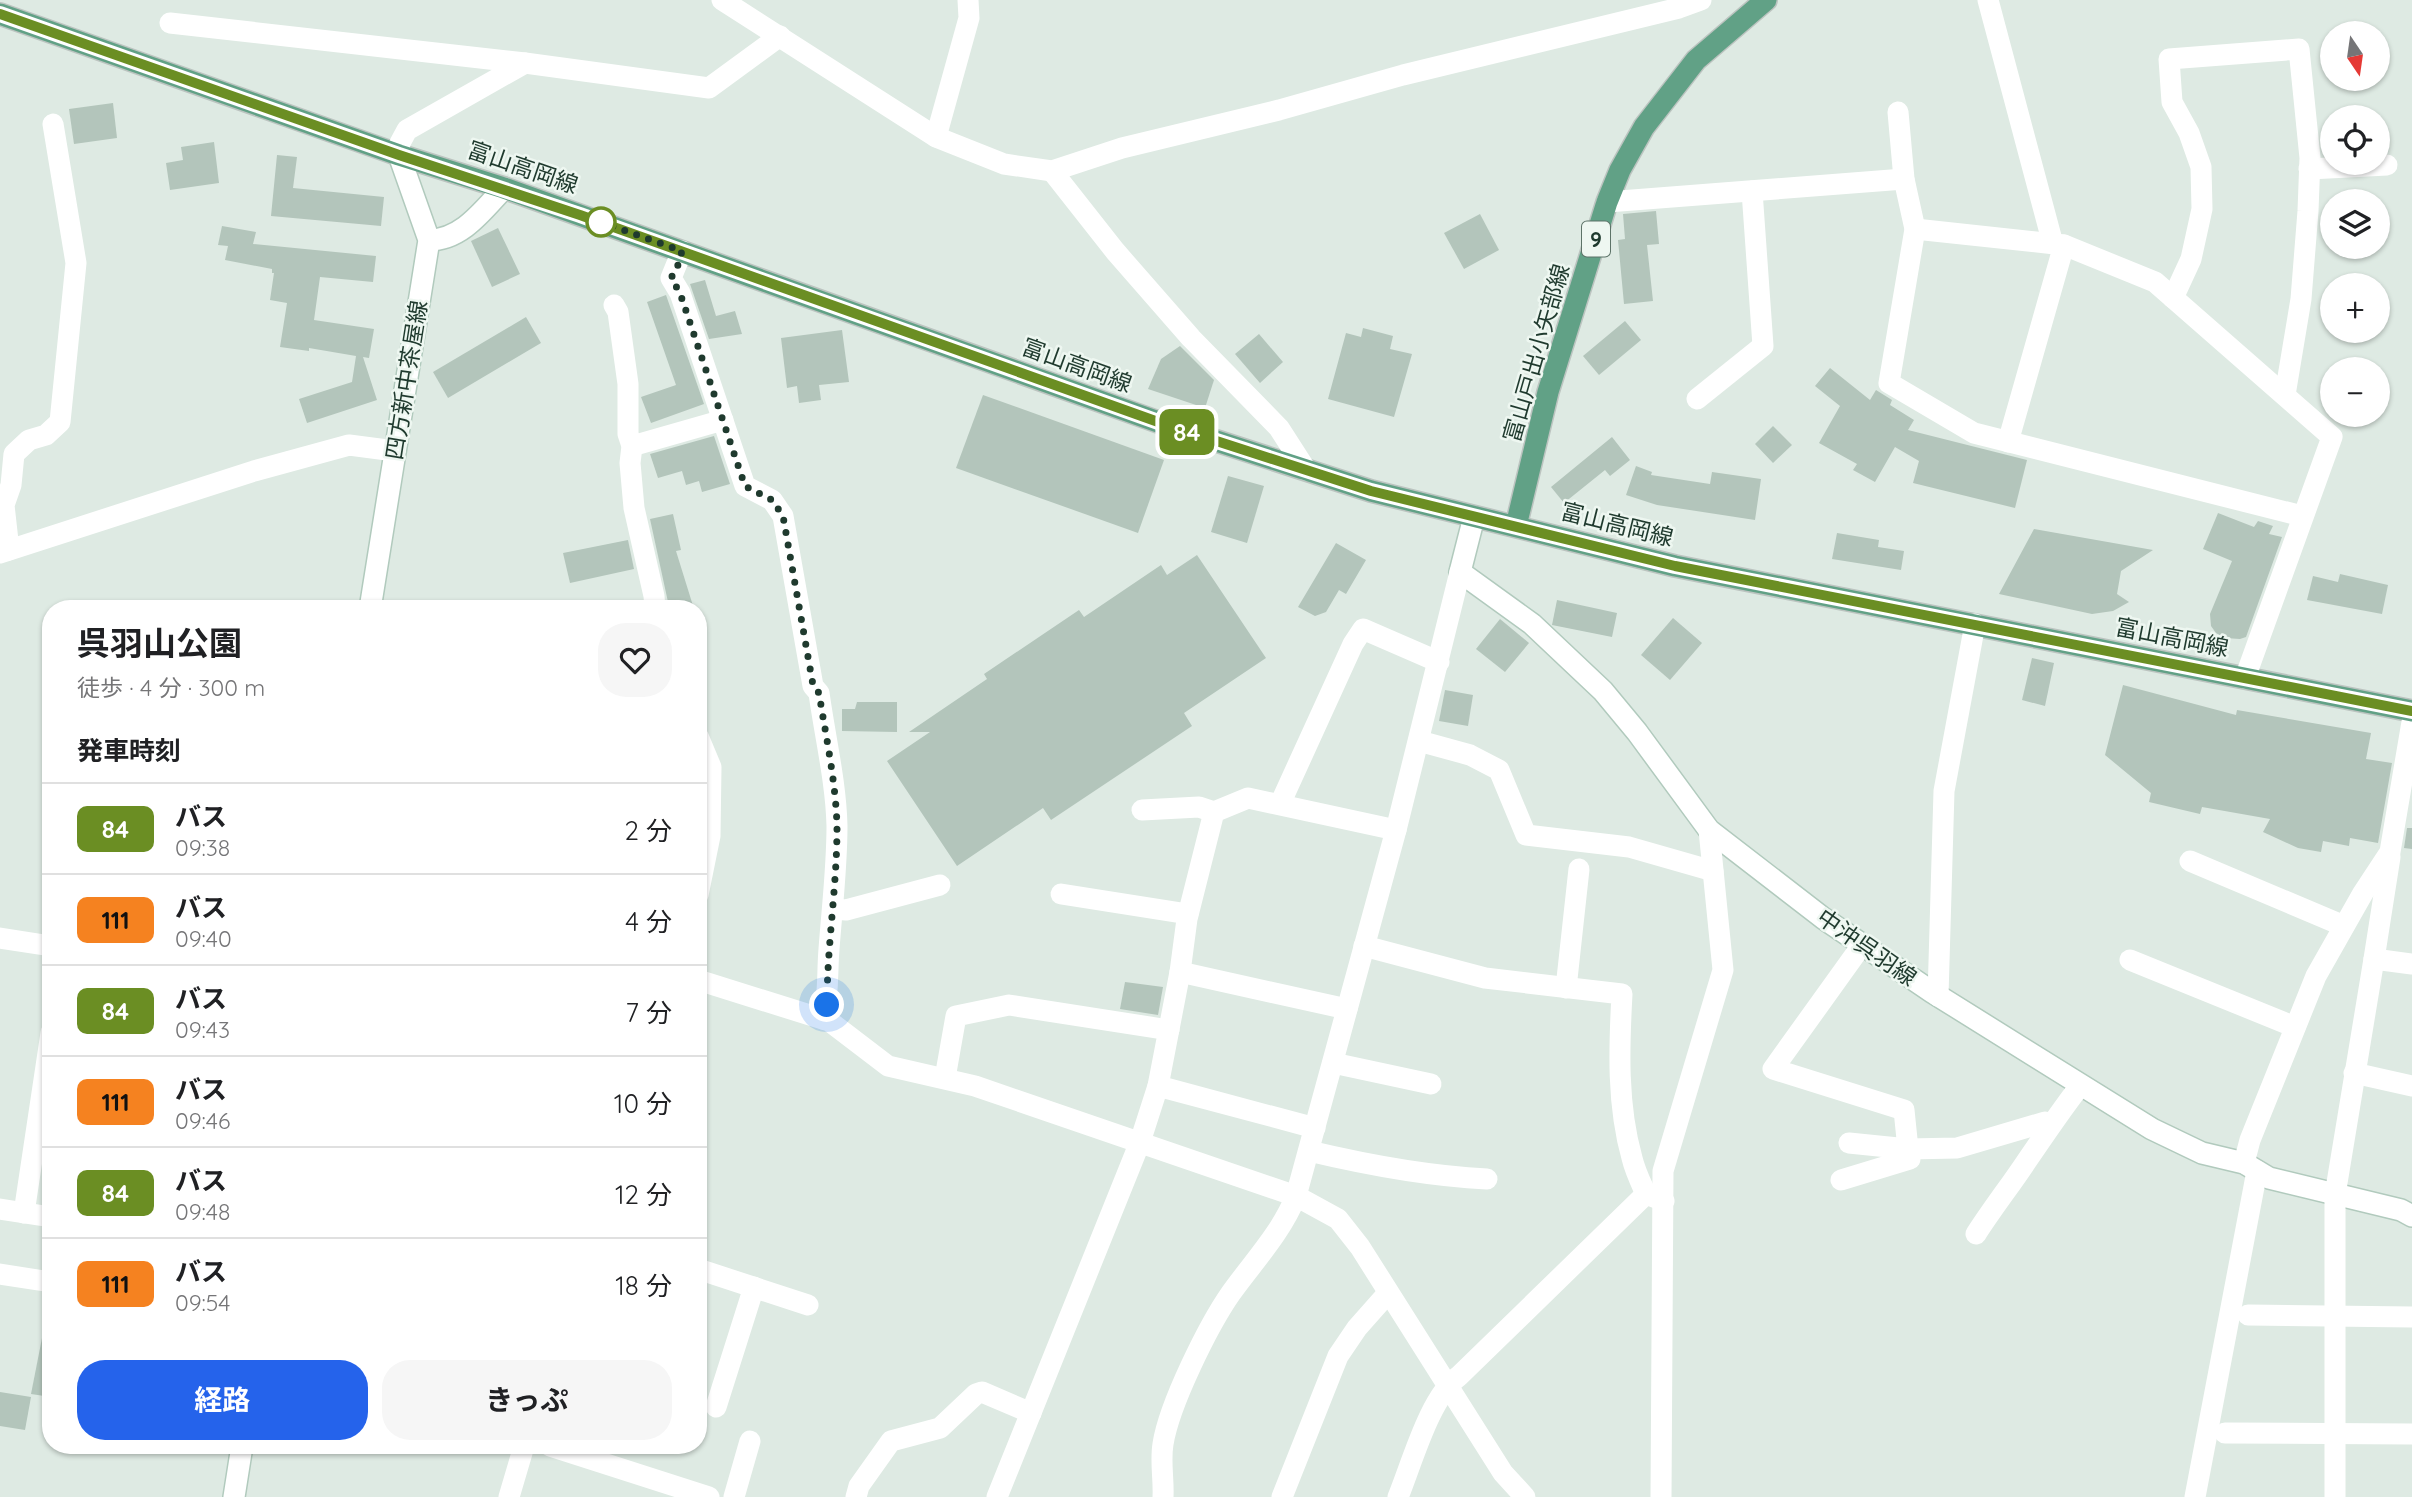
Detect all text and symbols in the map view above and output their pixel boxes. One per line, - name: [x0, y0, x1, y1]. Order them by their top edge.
- north arrow: [2320, 21, 2390, 91]
- map controls: [2320, 21, 2390, 427]
- button: locate: [2320, 105, 2390, 175]
- street label: 富山高岡線: [464, 135, 582, 199]
- button: layers: [2320, 189, 2390, 259]
- unlabelled marker: [586, 207, 616, 237]
- road number: 9: [1582, 222, 1610, 256]
- street label: 富山戸出小矢部線: [1497, 261, 1575, 445]
- button: +: [2320, 273, 2390, 343]
- street label: 四方新中茶屋線: [379, 298, 433, 462]
- street label: 富山高岡線: [1018, 332, 1136, 398]
- button: −: [2320, 357, 2390, 427]
- line badge: 84: [1156, 409, 1218, 455]
- text: 84: [1173, 417, 1201, 447]
- street label: 富山高岡線: [1558, 496, 1676, 552]
- street label: 富山高岡線: [2113, 612, 2231, 662]
- text: 呉羽山公園: [77, 622, 242, 663]
- button: heart: [598, 623, 672, 697]
- text: 徒歩 · 4 分 · 300 m: [77, 673, 265, 702]
- text: 発車時刻: [77, 734, 181, 767]
- text: バス: [175, 800, 227, 833]
- text: 84: [102, 814, 129, 844]
- text: 2 分: [624, 814, 672, 847]
- text: 09:38: [175, 833, 230, 862]
- text: バス: [175, 891, 227, 924]
- street label: 中沖呉羽線: [1812, 902, 1922, 992]
- text: 111: [101, 905, 130, 935]
- text: 4 分: [625, 905, 672, 938]
- text: 09:40: [175, 924, 232, 953]
- text: バス: [175, 982, 227, 1015]
- your location: [809, 987, 844, 1022]
- text: 84: [102, 996, 129, 1026]
- text: 7 分: [626, 996, 672, 1029]
- text: 09:43: [175, 1015, 230, 1044]
- text: バス: [175, 1073, 227, 1106]
- text: 111: [101, 1087, 130, 1117]
- text: 10 分: [614, 1087, 672, 1120]
- text: 09:46: [175, 1106, 230, 1135]
- text: バス: [175, 1164, 227, 1197]
- text: 84: [102, 1178, 129, 1208]
- text: 12 分: [615, 1178, 672, 1211]
- text: 09:48: [175, 1197, 230, 1226]
- text: バス: [175, 1255, 227, 1288]
- text: 111: [101, 1269, 130, 1299]
- text: 18 分: [615, 1269, 672, 1302]
- text: 09:54: [175, 1288, 230, 1317]
- button: 経路: [77, 1360, 368, 1440]
- button: きっぷ: [382, 1360, 672, 1440]

